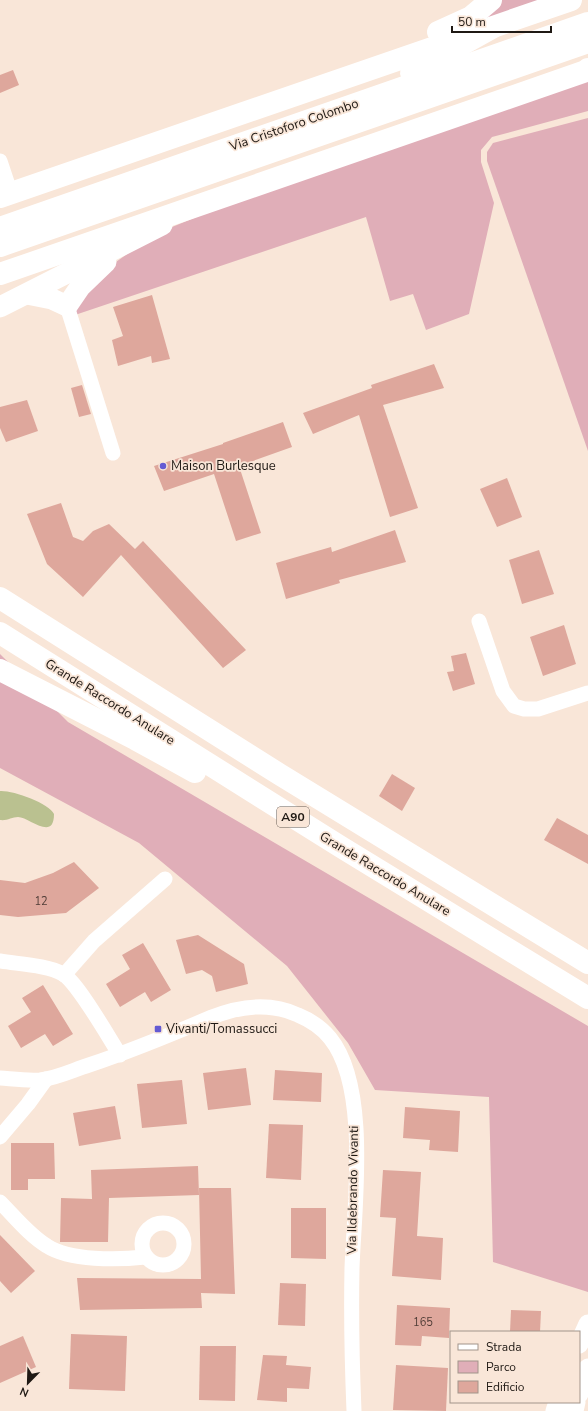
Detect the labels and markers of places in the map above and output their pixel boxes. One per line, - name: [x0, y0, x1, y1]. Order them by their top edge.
- place label: Maison Burlesque: [171, 457, 276, 475]
- marker: Maison Burlesque: [158, 461, 168, 471]
- place label: Vivanti/Tomassucci: [165, 1020, 277, 1038]
- marker: Vivanti/Tomassucci: [153, 1024, 163, 1034]

